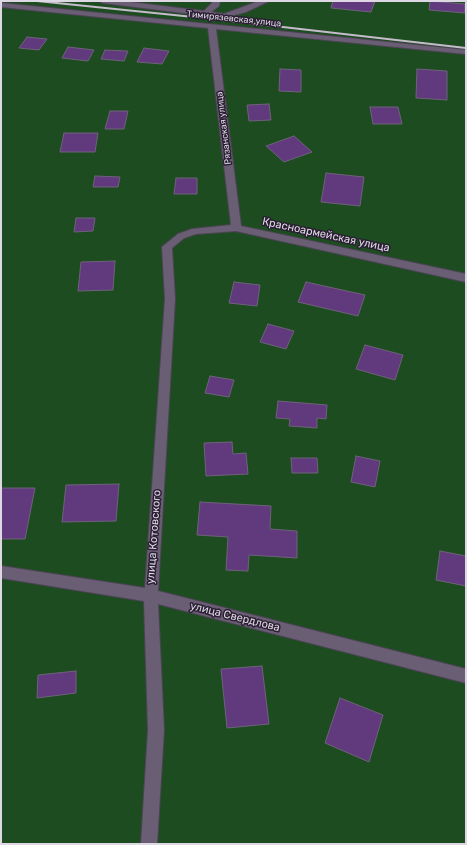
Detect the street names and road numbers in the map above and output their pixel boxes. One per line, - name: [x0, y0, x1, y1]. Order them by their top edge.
- street label: Тимирязевская улица: [186, 9, 282, 29]
- street label: Рязанская улица: [214, 91, 234, 165]
- street label: Красноармейская улица: [261, 215, 391, 255]
- street label: улица Котовского: [144, 489, 164, 585]
- street label: улица Свердлова: [189, 599, 281, 635]

